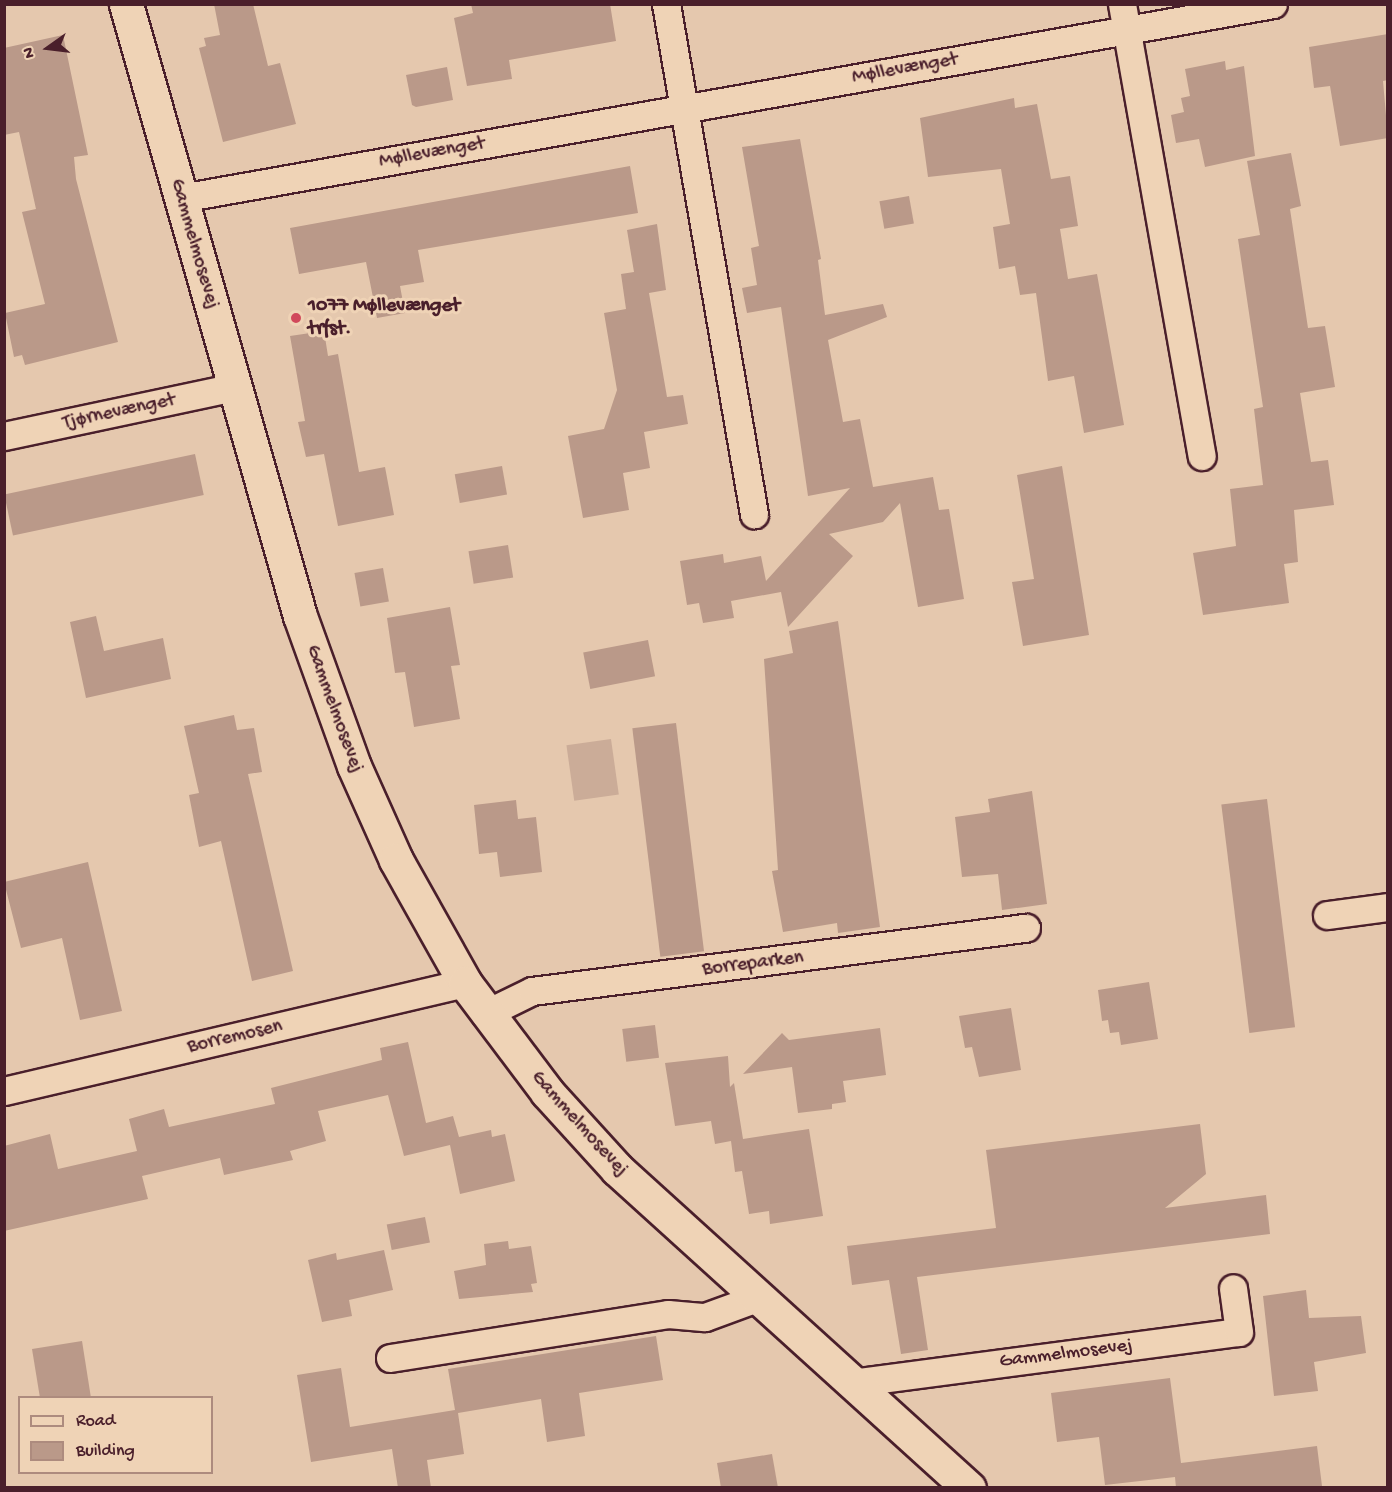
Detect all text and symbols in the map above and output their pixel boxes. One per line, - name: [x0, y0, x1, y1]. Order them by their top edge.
- north arrow: [18, 18, 78, 78]
- text: N: [20, 45, 41, 60]
- street label: Møllevænget: [850, 48, 960, 90]
- street label: Møllevænget: [377, 132, 487, 174]
- street label: Gammelmosevej: [164, 176, 224, 312]
- place label: 1077 Møllevænget trfst.: [308, 294, 460, 341]
- marker: 1077 Møllevænget trfst.: [289, 311, 303, 325]
- street label: Tjørnevænget: [61, 388, 177, 436]
- street label: Gammelmosevej: [300, 642, 368, 776]
- street label: Borreparken: [701, 946, 805, 982]
- street label: Borremosen: [185, 1014, 285, 1060]
- street label: Gammelmosevej: [525, 1066, 633, 1182]
- street label: Gammelmosevej: [998, 1334, 1134, 1374]
- legend: [18, 1396, 213, 1474]
- text: Road: [76, 1411, 115, 1432]
- text: Building: [76, 1441, 135, 1462]

